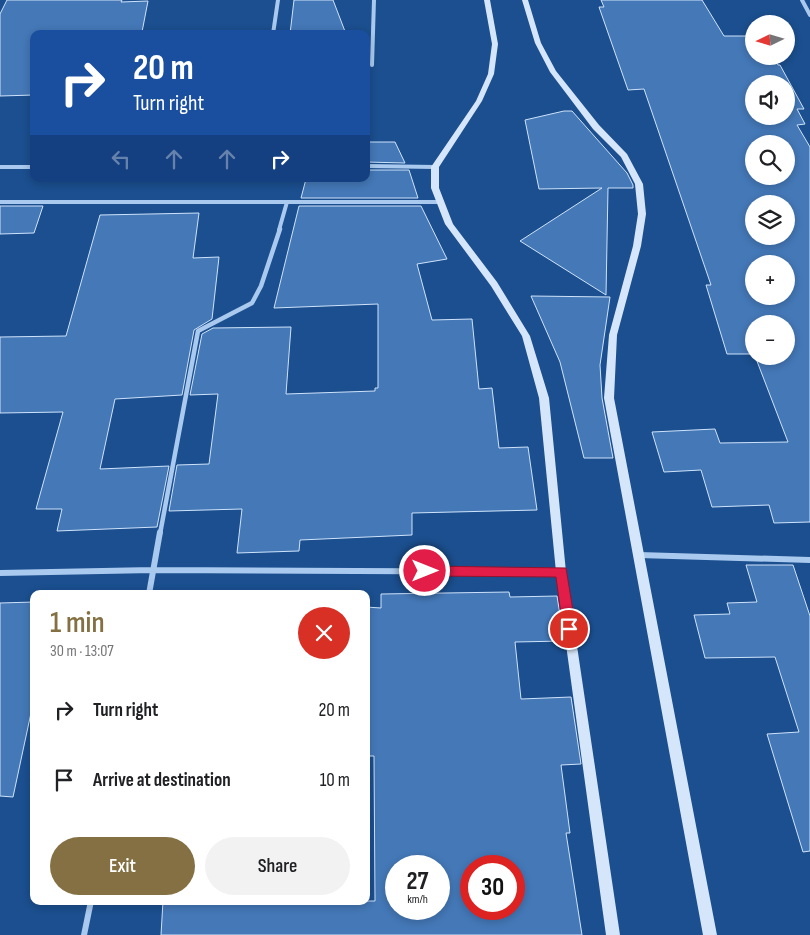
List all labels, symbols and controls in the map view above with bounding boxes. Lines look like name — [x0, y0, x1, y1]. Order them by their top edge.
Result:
north arrow — [745, 15, 795, 65]
map controls — [745, 15, 795, 365]
text: 20 m — [133, 47, 194, 90]
icon: right — [50, 50, 115, 115]
button: sound — [745, 75, 795, 125]
text: Turn right — [133, 90, 204, 117]
button: search — [745, 135, 795, 185]
icon: left — [107, 145, 135, 173]
icon: ahead — [160, 145, 188, 173]
icon: ahead — [213, 145, 241, 173]
icon: right — [266, 145, 294, 173]
button: layers — [745, 195, 795, 245]
button: + — [745, 255, 795, 305]
button: − — [745, 315, 795, 365]
position arrow — [398, 544, 450, 596]
text: 1 min — [50, 605, 105, 641]
button: close — [298, 607, 350, 659]
pin — [548, 608, 590, 650]
icon: arrive — [555, 615, 583, 643]
text: 30 m · 13:07 — [50, 642, 114, 661]
icon: right — [50, 696, 78, 724]
text: Turn right — [93, 699, 158, 722]
text: 20 m — [318, 699, 350, 722]
icon: arrive — [50, 766, 78, 794]
text: Arrive at destination — [93, 769, 231, 792]
text: 10 m — [320, 769, 350, 792]
button: Exit — [50, 837, 195, 895]
button: Share — [205, 837, 350, 895]
speed limit sign: 30 — [460, 855, 525, 920]
text: 27 — [407, 866, 428, 897]
text: km/h — [407, 892, 428, 907]

